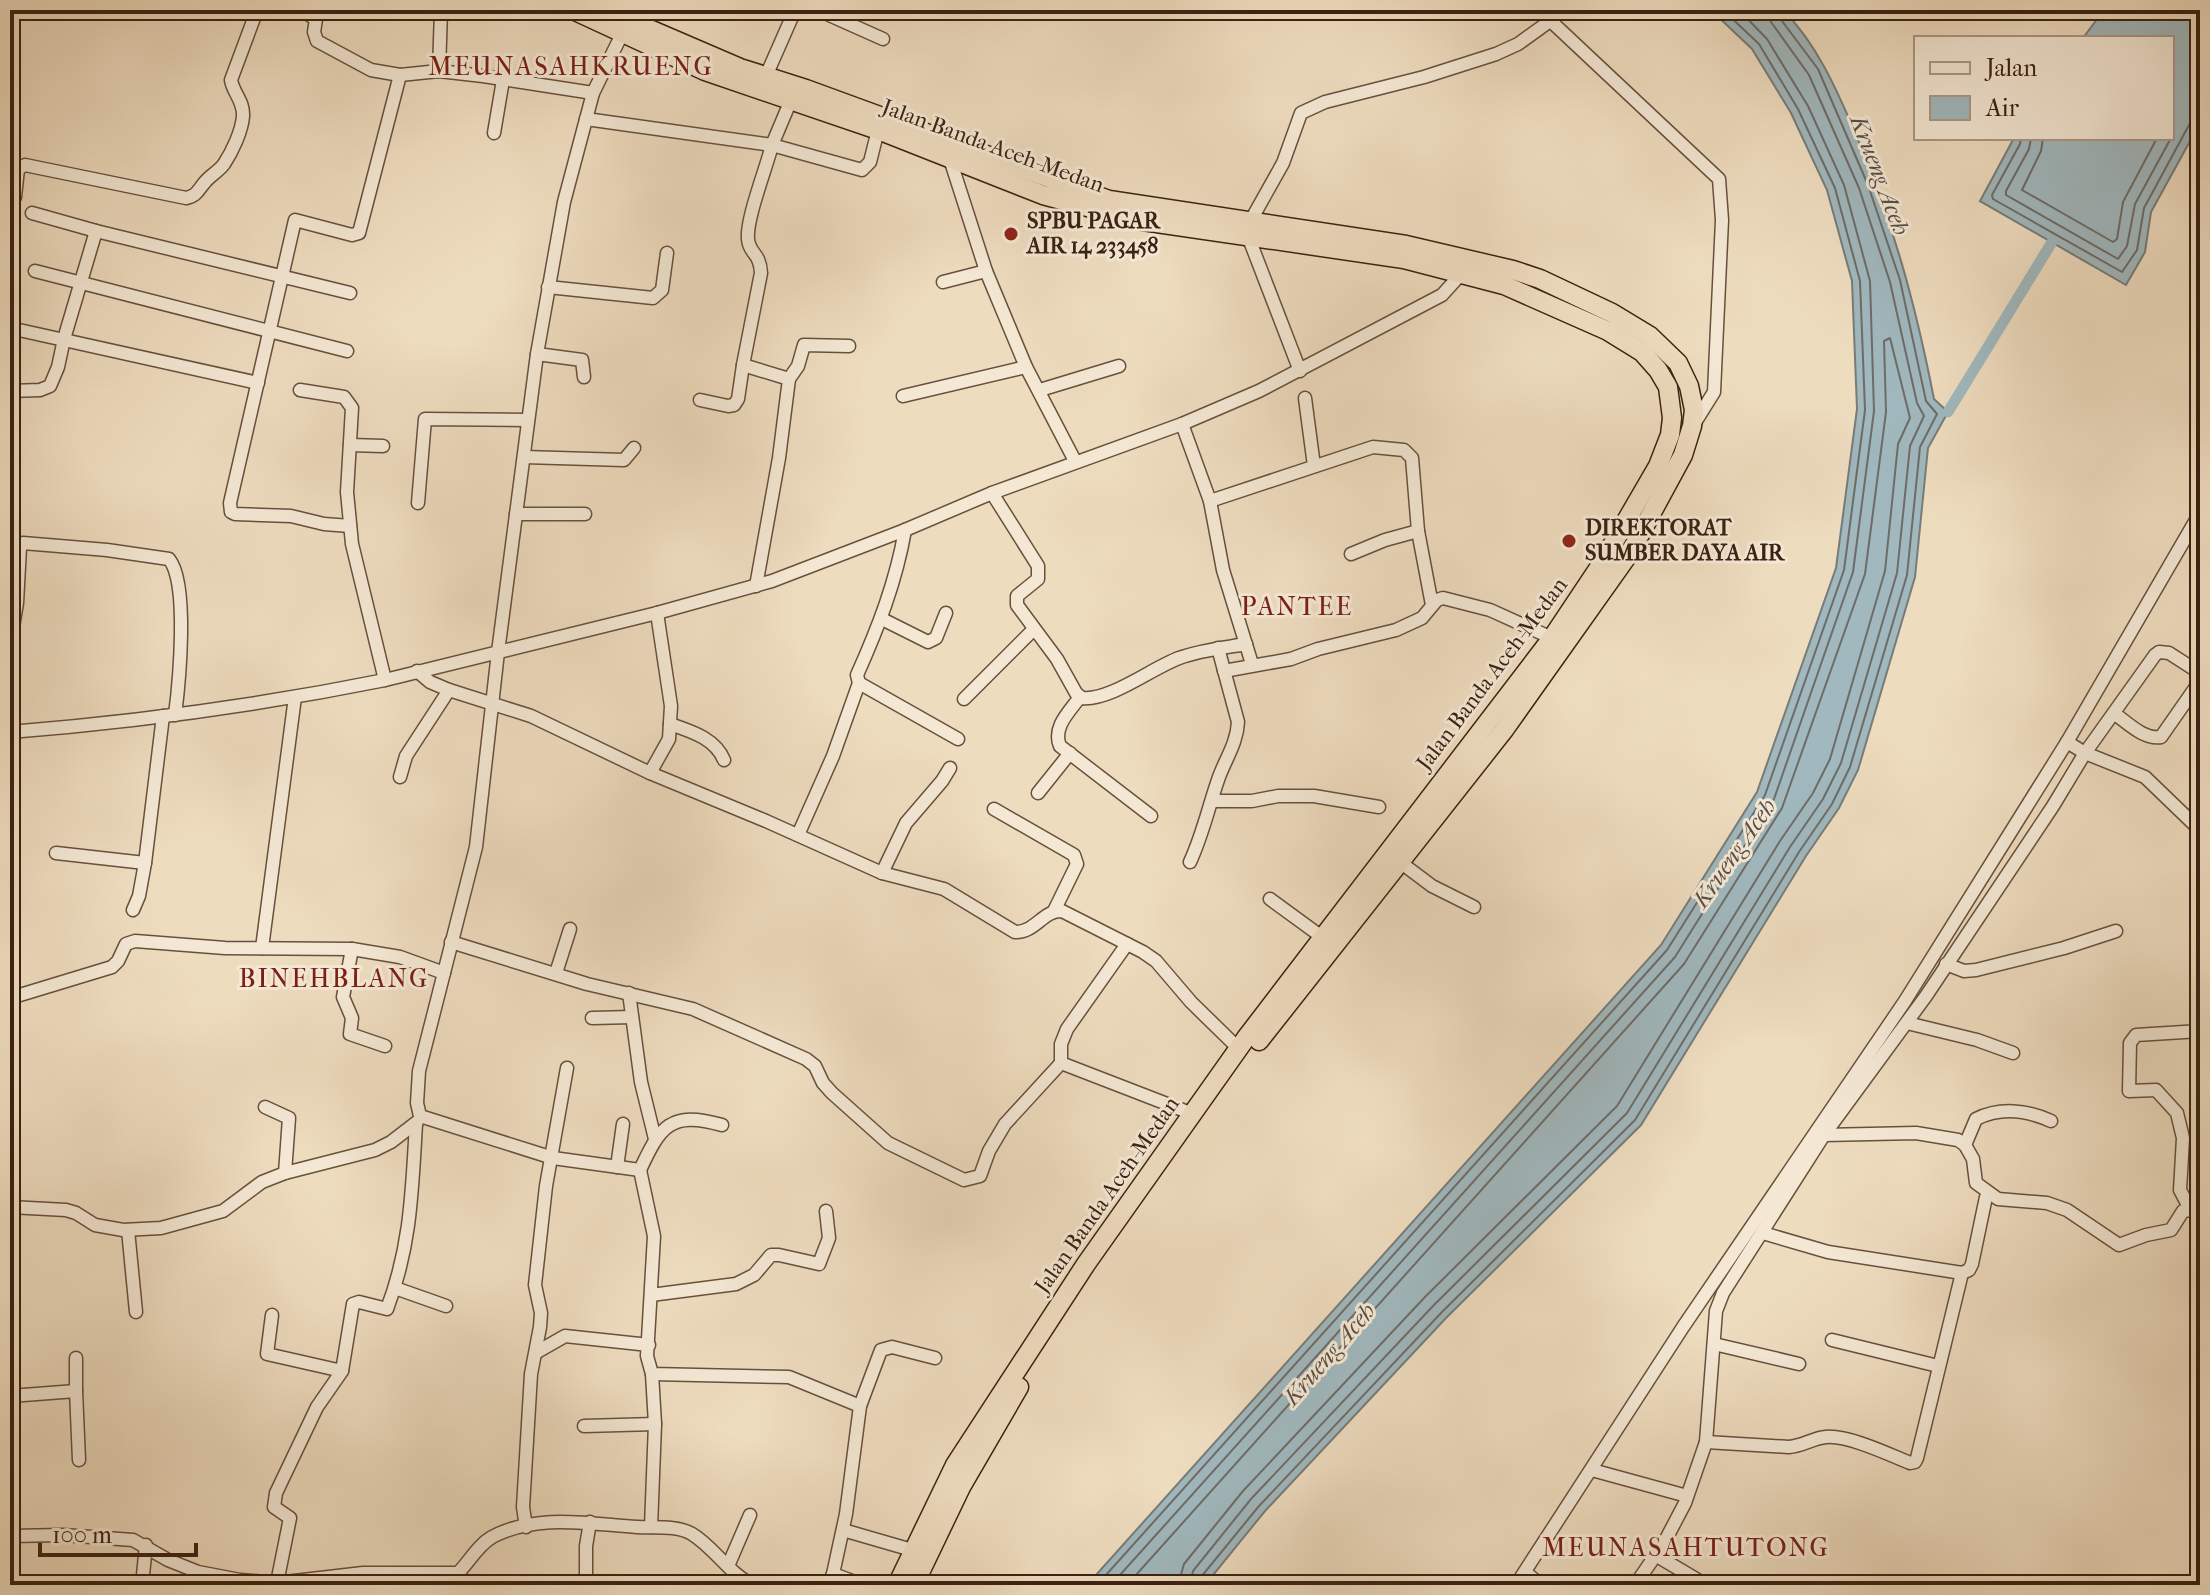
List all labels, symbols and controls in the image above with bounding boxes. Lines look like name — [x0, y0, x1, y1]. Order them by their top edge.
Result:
legend — [1914, 36, 2174, 140]
district label: MEUNASAHKRUENG — [428, 51, 714, 82]
text: Jalan — [1984, 54, 2037, 82]
street label: Jalan Banda Aceh-Medan — [877, 93, 1108, 198]
text: Air — [1985, 94, 2020, 122]
water label: Krueng Aceh — [1844, 109, 1916, 239]
place label: SPBU PAGAR AIR 14 233458 — [1025, 208, 1162, 259]
marker: SPBU PAGAR AIR 14 233458 — [1002, 225, 1020, 243]
place label: DIREKTORAT SUMBER DAYA AIR — [1585, 515, 1786, 566]
marker: DIREKTORAT SUMBER DAYA AIR — [1560, 532, 1578, 550]
street label: Jalan Banda Aceh-Medan — [1410, 572, 1573, 777]
district label: PANTEE — [1241, 591, 1353, 622]
water label: Krueng Aceh — [1685, 793, 1782, 914]
district label: BINEHBLANG — [239, 963, 429, 994]
street label: Jalan Banda Aceh-Medan — [1028, 1091, 1185, 1300]
water label: Krueng Aceh — [1276, 1297, 1381, 1412]
scale bar — [40, 1507, 196, 1557]
text: 100 m — [52, 1521, 112, 1549]
district label: MEUNASAHTUTONG — [1542, 1532, 1830, 1563]

